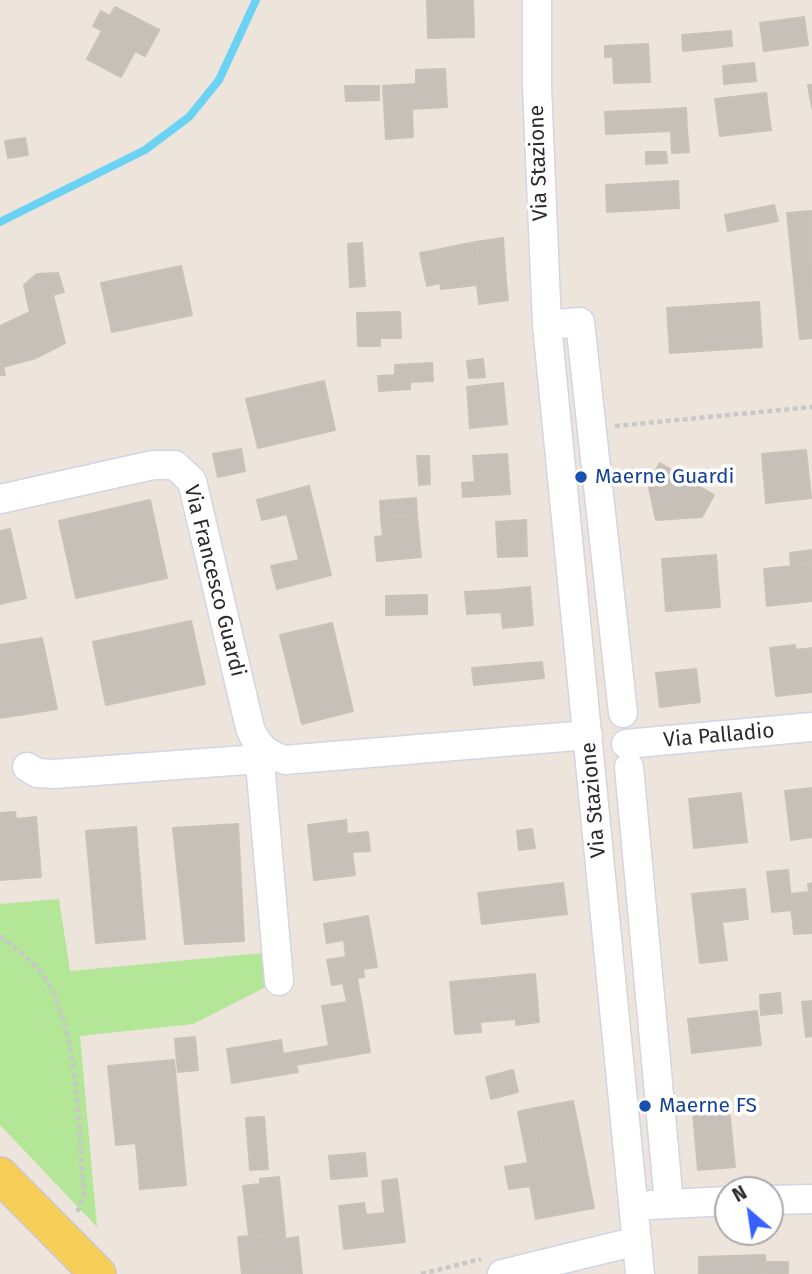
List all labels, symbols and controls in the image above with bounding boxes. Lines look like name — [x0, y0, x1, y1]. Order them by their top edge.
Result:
street label: Via Stazione — [524, 105, 554, 221]
place label: Maerne Guardi — [595, 464, 734, 490]
marker: Maerne Guardi — [573, 469, 589, 485]
street label: Via Francesco Guardi — [178, 483, 250, 679]
street label: Via Palladio — [663, 719, 775, 753]
street label: Via Stazione — [576, 741, 612, 859]
place label: Maerne FS — [659, 1093, 757, 1119]
marker: Maerne FS — [637, 1098, 653, 1114]
north arrow — [714, 1176, 784, 1246]
text: N — [728, 1181, 751, 1207]

